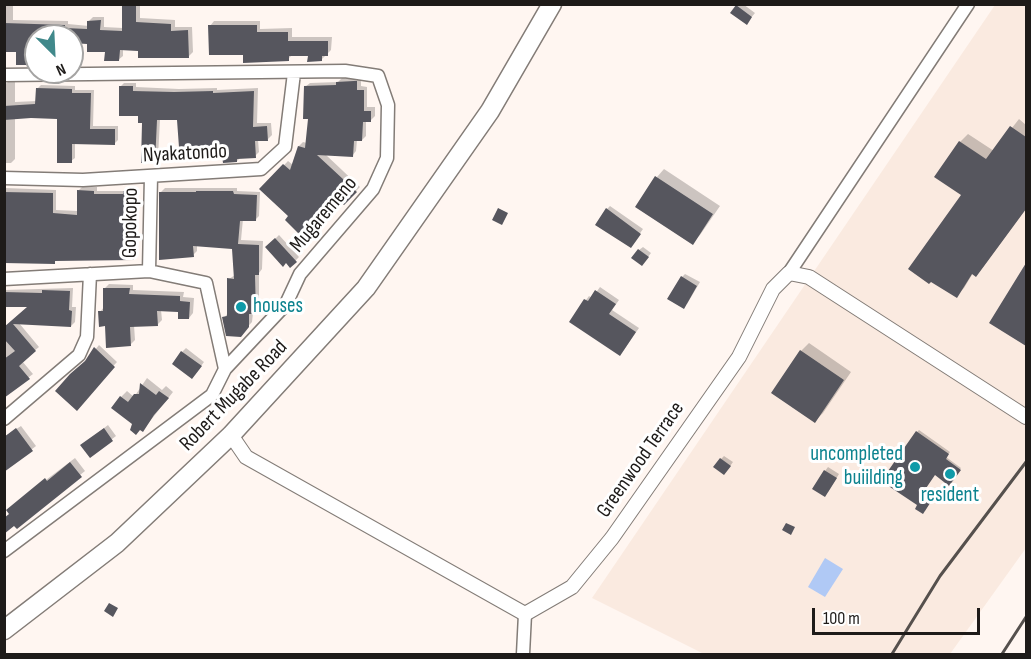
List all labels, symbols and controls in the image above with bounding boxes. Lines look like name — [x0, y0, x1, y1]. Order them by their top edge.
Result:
north arrow — [24, 24, 84, 84]
text: N — [53, 59, 68, 79]
street label: Nyakatondo — [142, 139, 228, 169]
street label: Mugaremeno — [285, 172, 363, 258]
street label: Gopokopo — [118, 188, 144, 258]
place label: houses — [253, 294, 303, 320]
marker: houses — [234, 300, 248, 314]
street label: Robert Mugabe Road — [175, 335, 293, 457]
street label: Greenwood Terrace — [592, 397, 690, 523]
place label: uncompleted buiilding — [810, 442, 903, 492]
marker: uncompleted buiilding — [908, 460, 922, 474]
marker: resident — [943, 467, 957, 481]
place label: resident — [921, 483, 979, 509]
scale bar — [815, 596, 983, 634]
text: 100 m — [823, 608, 860, 629]

